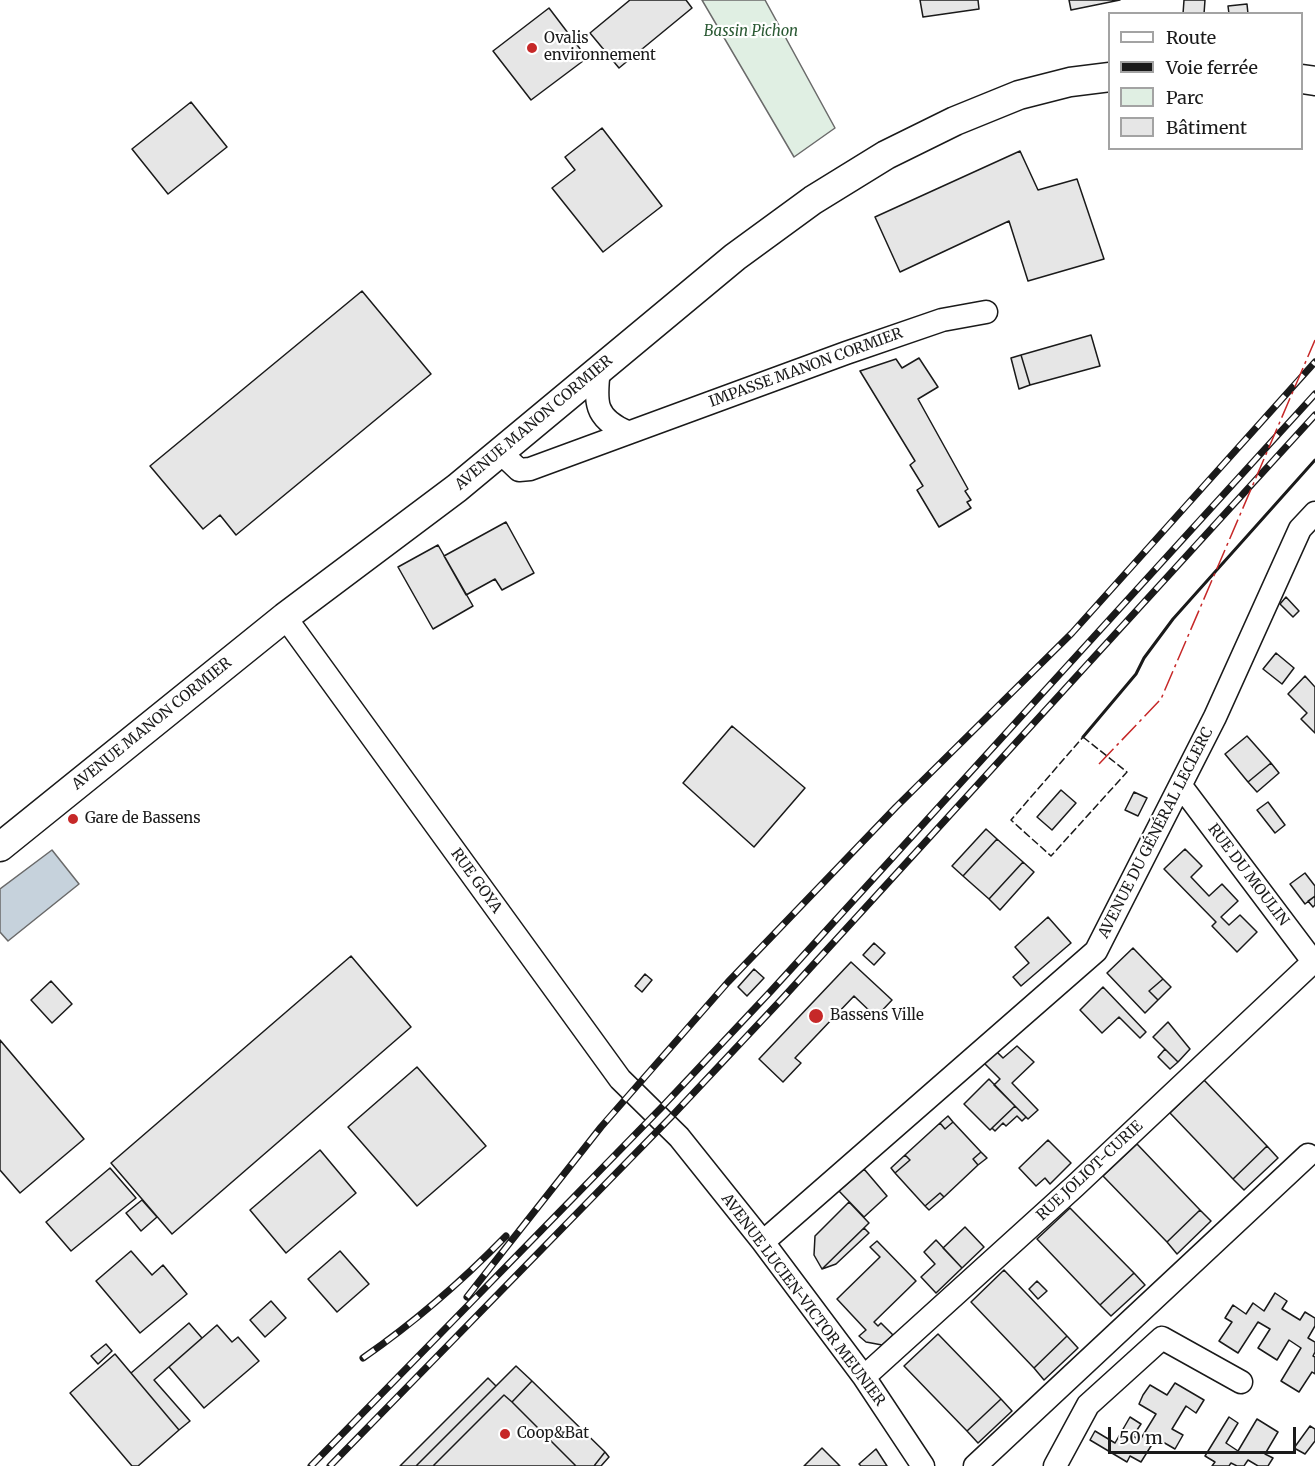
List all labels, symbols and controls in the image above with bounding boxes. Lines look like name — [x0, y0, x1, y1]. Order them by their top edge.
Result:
legend — [1108, 12, 1303, 150]
park label: Bassin Pichon — [704, 23, 798, 41]
text: Route — [1166, 26, 1216, 49]
place label: Ovalis environnement — [544, 30, 656, 65]
marker: Ovalis environnement — [525, 41, 539, 55]
text: Voie ferrée — [1166, 56, 1258, 79]
text: Parc — [1166, 86, 1204, 109]
text: Bâtiment — [1166, 116, 1247, 139]
street label: IMPASSE MANON CORMIER — [707, 325, 905, 411]
street label: AVENUE MANON CORMIER — [452, 352, 616, 494]
street label: AVENUE MANON CORMIER — [69, 654, 235, 794]
street label: AVENUE DU GÉNÉRAL LECLERC — [1095, 725, 1217, 941]
place label: Gare de Bassens — [85, 810, 201, 828]
marker: Gare de Bassens — [66, 812, 80, 826]
street label: RUE DU MOULIN — [1204, 820, 1292, 930]
street label: RUE GOYA — [447, 845, 505, 917]
marker: Bassens Ville — [807, 1007, 825, 1025]
place label: Bassens Ville — [830, 1007, 924, 1025]
street label: RUE JOLIOT-CURIE — [1033, 1117, 1147, 1225]
street label: AVENUE LUCIEN-VICTOR MEUNIER — [717, 1190, 889, 1410]
scale bar — [1111, 1415, 1298, 1453]
place label: Coop&Bat — [517, 1425, 589, 1443]
text: 50 m — [1119, 1426, 1163, 1449]
marker: Coop&Bat — [498, 1427, 512, 1441]

